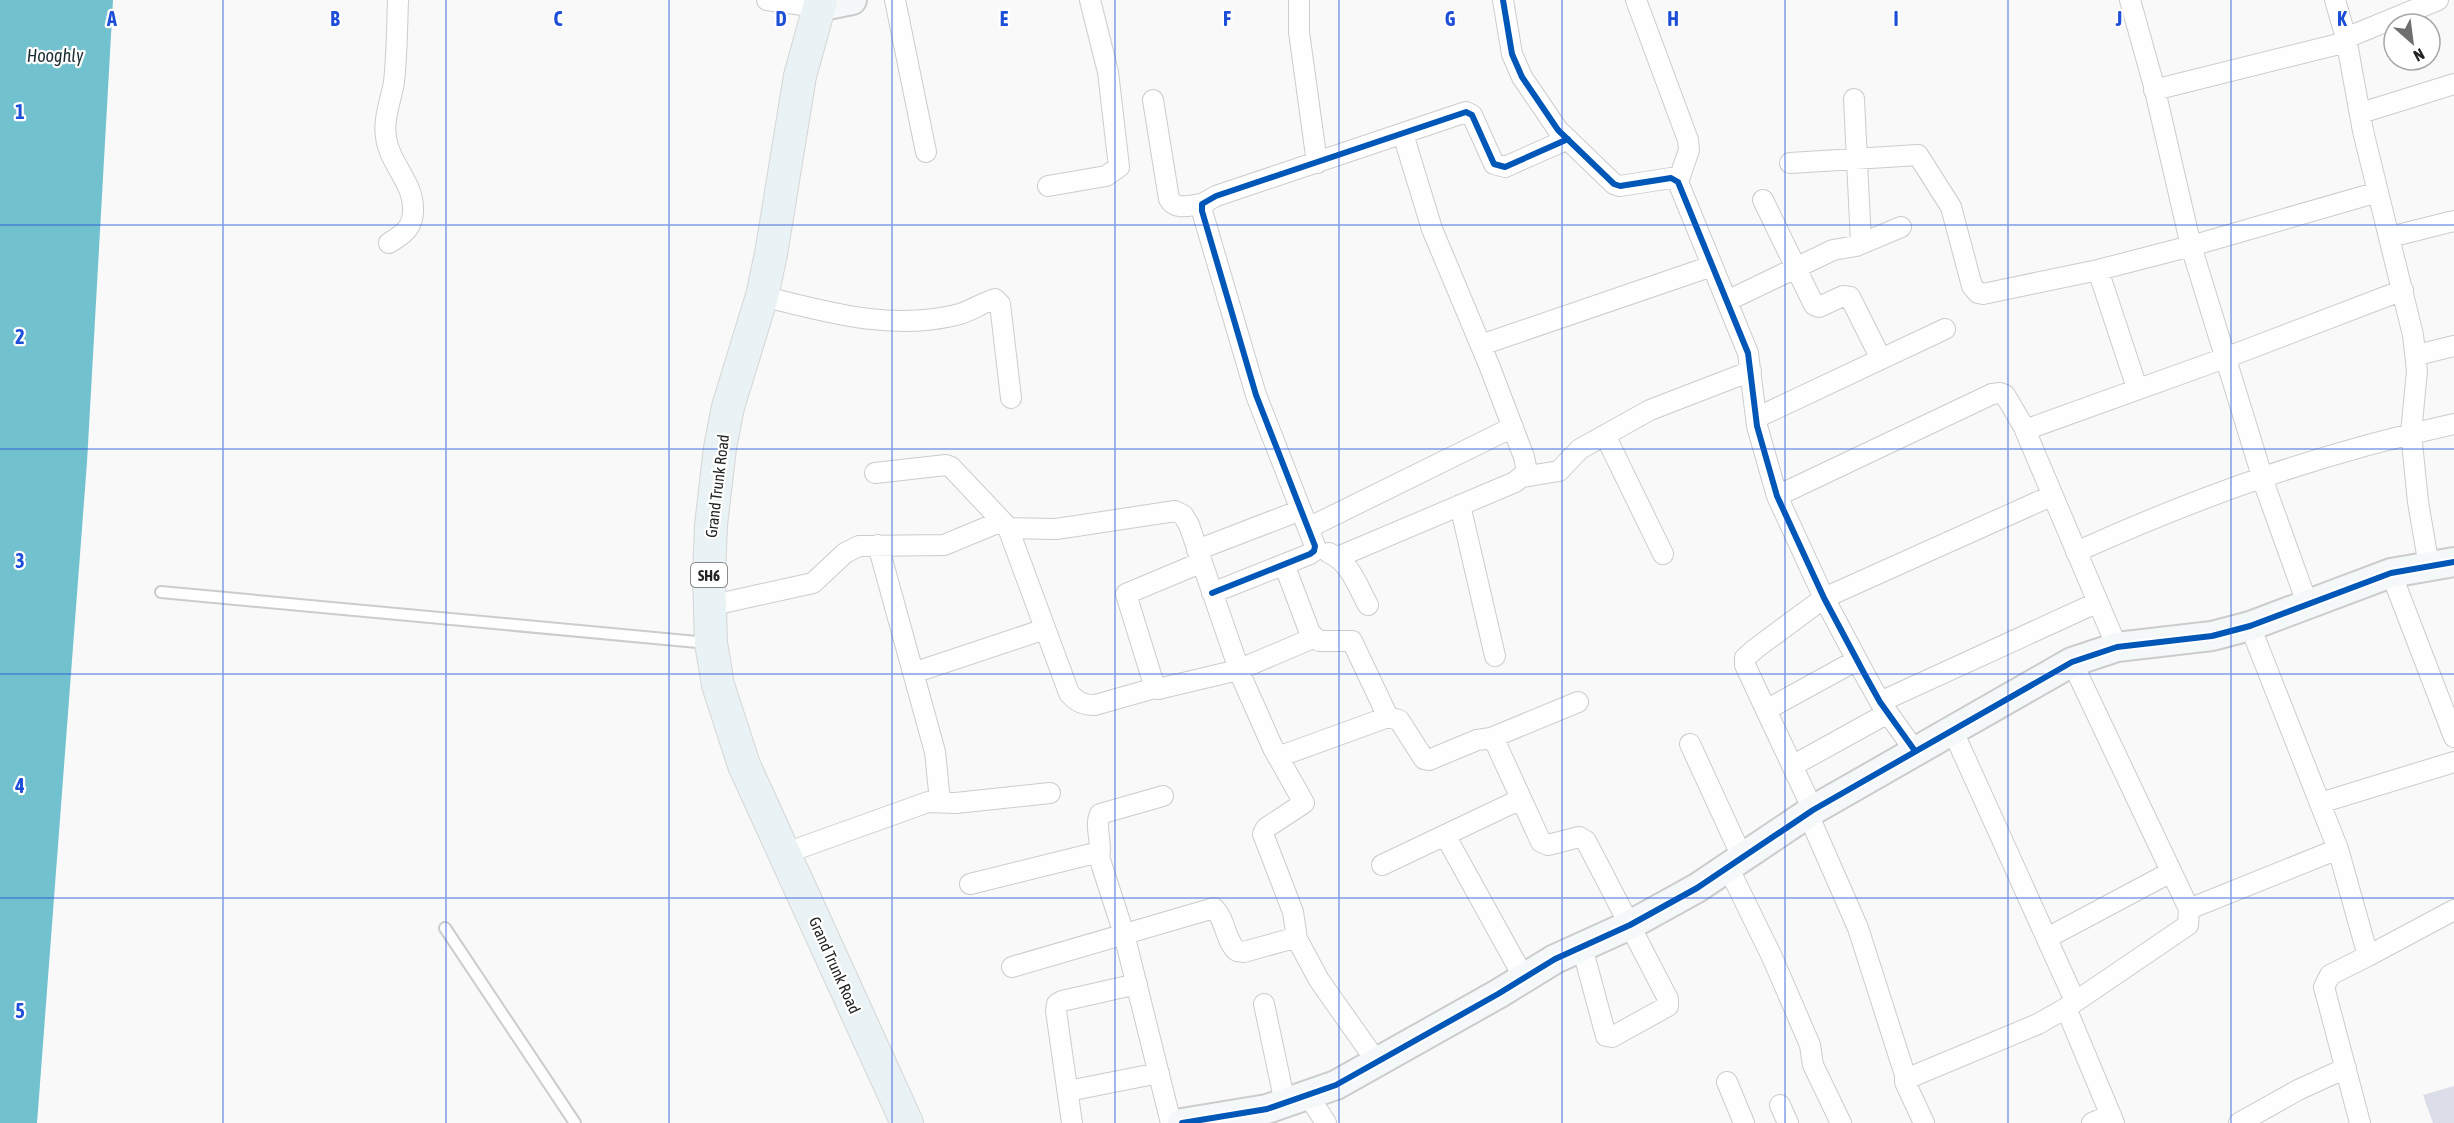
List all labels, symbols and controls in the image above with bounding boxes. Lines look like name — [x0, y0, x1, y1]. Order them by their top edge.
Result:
text: A — [106, 7, 117, 30]
text: B — [330, 7, 340, 30]
text: C — [554, 7, 563, 30]
text: D — [775, 7, 787, 30]
text: E — [1000, 7, 1009, 30]
text: F — [1223, 7, 1231, 30]
text: G — [1445, 7, 1456, 30]
text: H — [1667, 7, 1679, 30]
text: I — [1893, 7, 1899, 30]
text: J — [2115, 7, 2122, 30]
text: K — [2337, 7, 2347, 30]
north arrow — [2382, 12, 2442, 72]
water label: Hooghly — [27, 45, 84, 66]
text: N — [2411, 45, 2427, 65]
text: 1 — [15, 100, 25, 123]
text: 2 — [15, 325, 25, 348]
street label: Grand Trunk Road — [702, 433, 732, 539]
text: 3 — [15, 549, 25, 572]
road number: SH6 — [691, 563, 727, 587]
text: 4 — [14, 774, 25, 797]
street label: Grand Trunk Road — [806, 914, 864, 1016]
text: 5 — [15, 999, 25, 1022]

